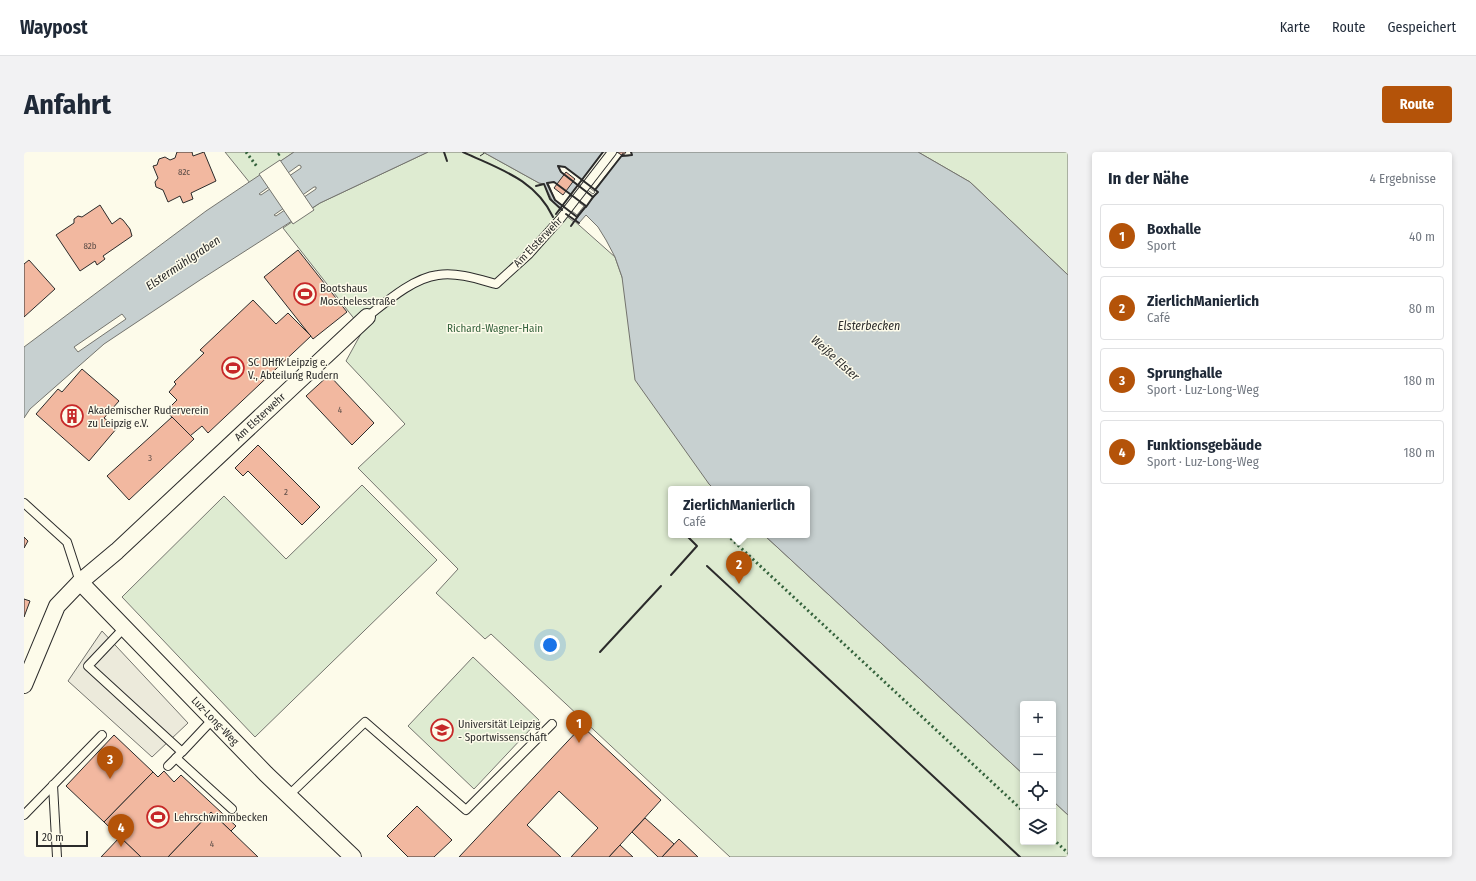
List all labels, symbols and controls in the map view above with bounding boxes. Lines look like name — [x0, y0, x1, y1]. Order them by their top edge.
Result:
text: Waypost — [20, 16, 88, 39]
text: Karte — [1280, 19, 1310, 36]
text: Route — [1332, 19, 1365, 36]
text: Gespeichert — [1387, 19, 1456, 36]
button: Route — [1382, 86, 1452, 123]
text: Anfahrt — [24, 88, 111, 121]
house number: 82c — [178, 167, 190, 177]
text: In der Nähe — [1108, 168, 1189, 189]
text: 4 Ergebnisse — [1370, 171, 1436, 186]
street label: Am Elsterwehr — [511, 214, 565, 270]
text: Boxhalle — [1147, 220, 1201, 238]
text: 1 — [1119, 229, 1125, 244]
text: 40 m — [1409, 229, 1435, 244]
water label: Elstermühlgraben — [143, 233, 223, 293]
text: Sport — [1147, 238, 1176, 253]
house number: 82b — [83, 241, 97, 251]
sports icon: Bootshaus Moschelesstraße — [292, 281, 318, 307]
place label: Bootshaus Moschelesstraße — [320, 282, 396, 308]
text: ZierlichManierlich — [1147, 292, 1259, 310]
text: 2 — [1119, 301, 1125, 316]
text: 80 m — [1409, 301, 1435, 316]
text: Café — [1147, 310, 1170, 325]
water label: Elsterbecken — [838, 319, 900, 333]
park label: Richard-Wagner-Hain — [447, 322, 543, 335]
water label: Weiße Elster — [808, 333, 862, 384]
sports icon: SC DHfK Leipzig e. V., Abteilung Rudern — [220, 355, 246, 381]
place label: SC DHfK Leipzig e. V., Abteilung Rudern — [248, 356, 338, 382]
text: Sprunghalle — [1147, 364, 1222, 382]
text: 3 — [1119, 373, 1125, 388]
text: 180 m — [1404, 373, 1435, 388]
text: Sport · Luz-Long-Weg — [1147, 382, 1259, 397]
street label: Am Elsterwehr — [232, 390, 288, 444]
building icon: Akademischer Ruderverein zu Leipzig e.V. — [59, 403, 85, 429]
place label: Akademischer Ruderverein zu Leipzig e.V. — [88, 404, 209, 430]
house number: 4 — [338, 405, 343, 415]
text: Funktionsgebäude — [1147, 436, 1262, 454]
text: 4 — [1119, 445, 1125, 460]
text: 180 m — [1404, 445, 1435, 460]
house number: 3 — [148, 453, 152, 463]
text: Sport · Luz-Long-Weg — [1147, 454, 1259, 469]
popup — [668, 486, 810, 538]
house number: 2 — [284, 487, 288, 497]
text: ZierlichManierlich — [683, 496, 795, 514]
text: Café — [683, 514, 706, 529]
pin: 2 — [726, 551, 752, 584]
your location — [540, 635, 560, 655]
street label: Luz-Long-Weg — [189, 694, 242, 749]
map controls — [1020, 701, 1056, 845]
button: + — [1020, 701, 1056, 737]
pin: 1 — [566, 710, 592, 743]
school or university icon: Universität Leipzig - Sportwissenschaft — [429, 717, 455, 743]
place label: Universität Leipzig - Sportwissenschaft — [458, 718, 548, 744]
button: − — [1020, 737, 1056, 773]
pin: 3 — [97, 746, 123, 779]
button: locate — [1020, 773, 1056, 809]
sports icon: Lehrschwimmbecken — [145, 804, 171, 830]
button: layers — [1020, 809, 1056, 845]
place label: Lehrschwimmbecken — [174, 811, 268, 824]
pin: 4 — [108, 814, 134, 847]
scale bar — [36, 829, 88, 848]
text: 20 m — [42, 831, 64, 844]
house number: 4 — [210, 839, 215, 849]

